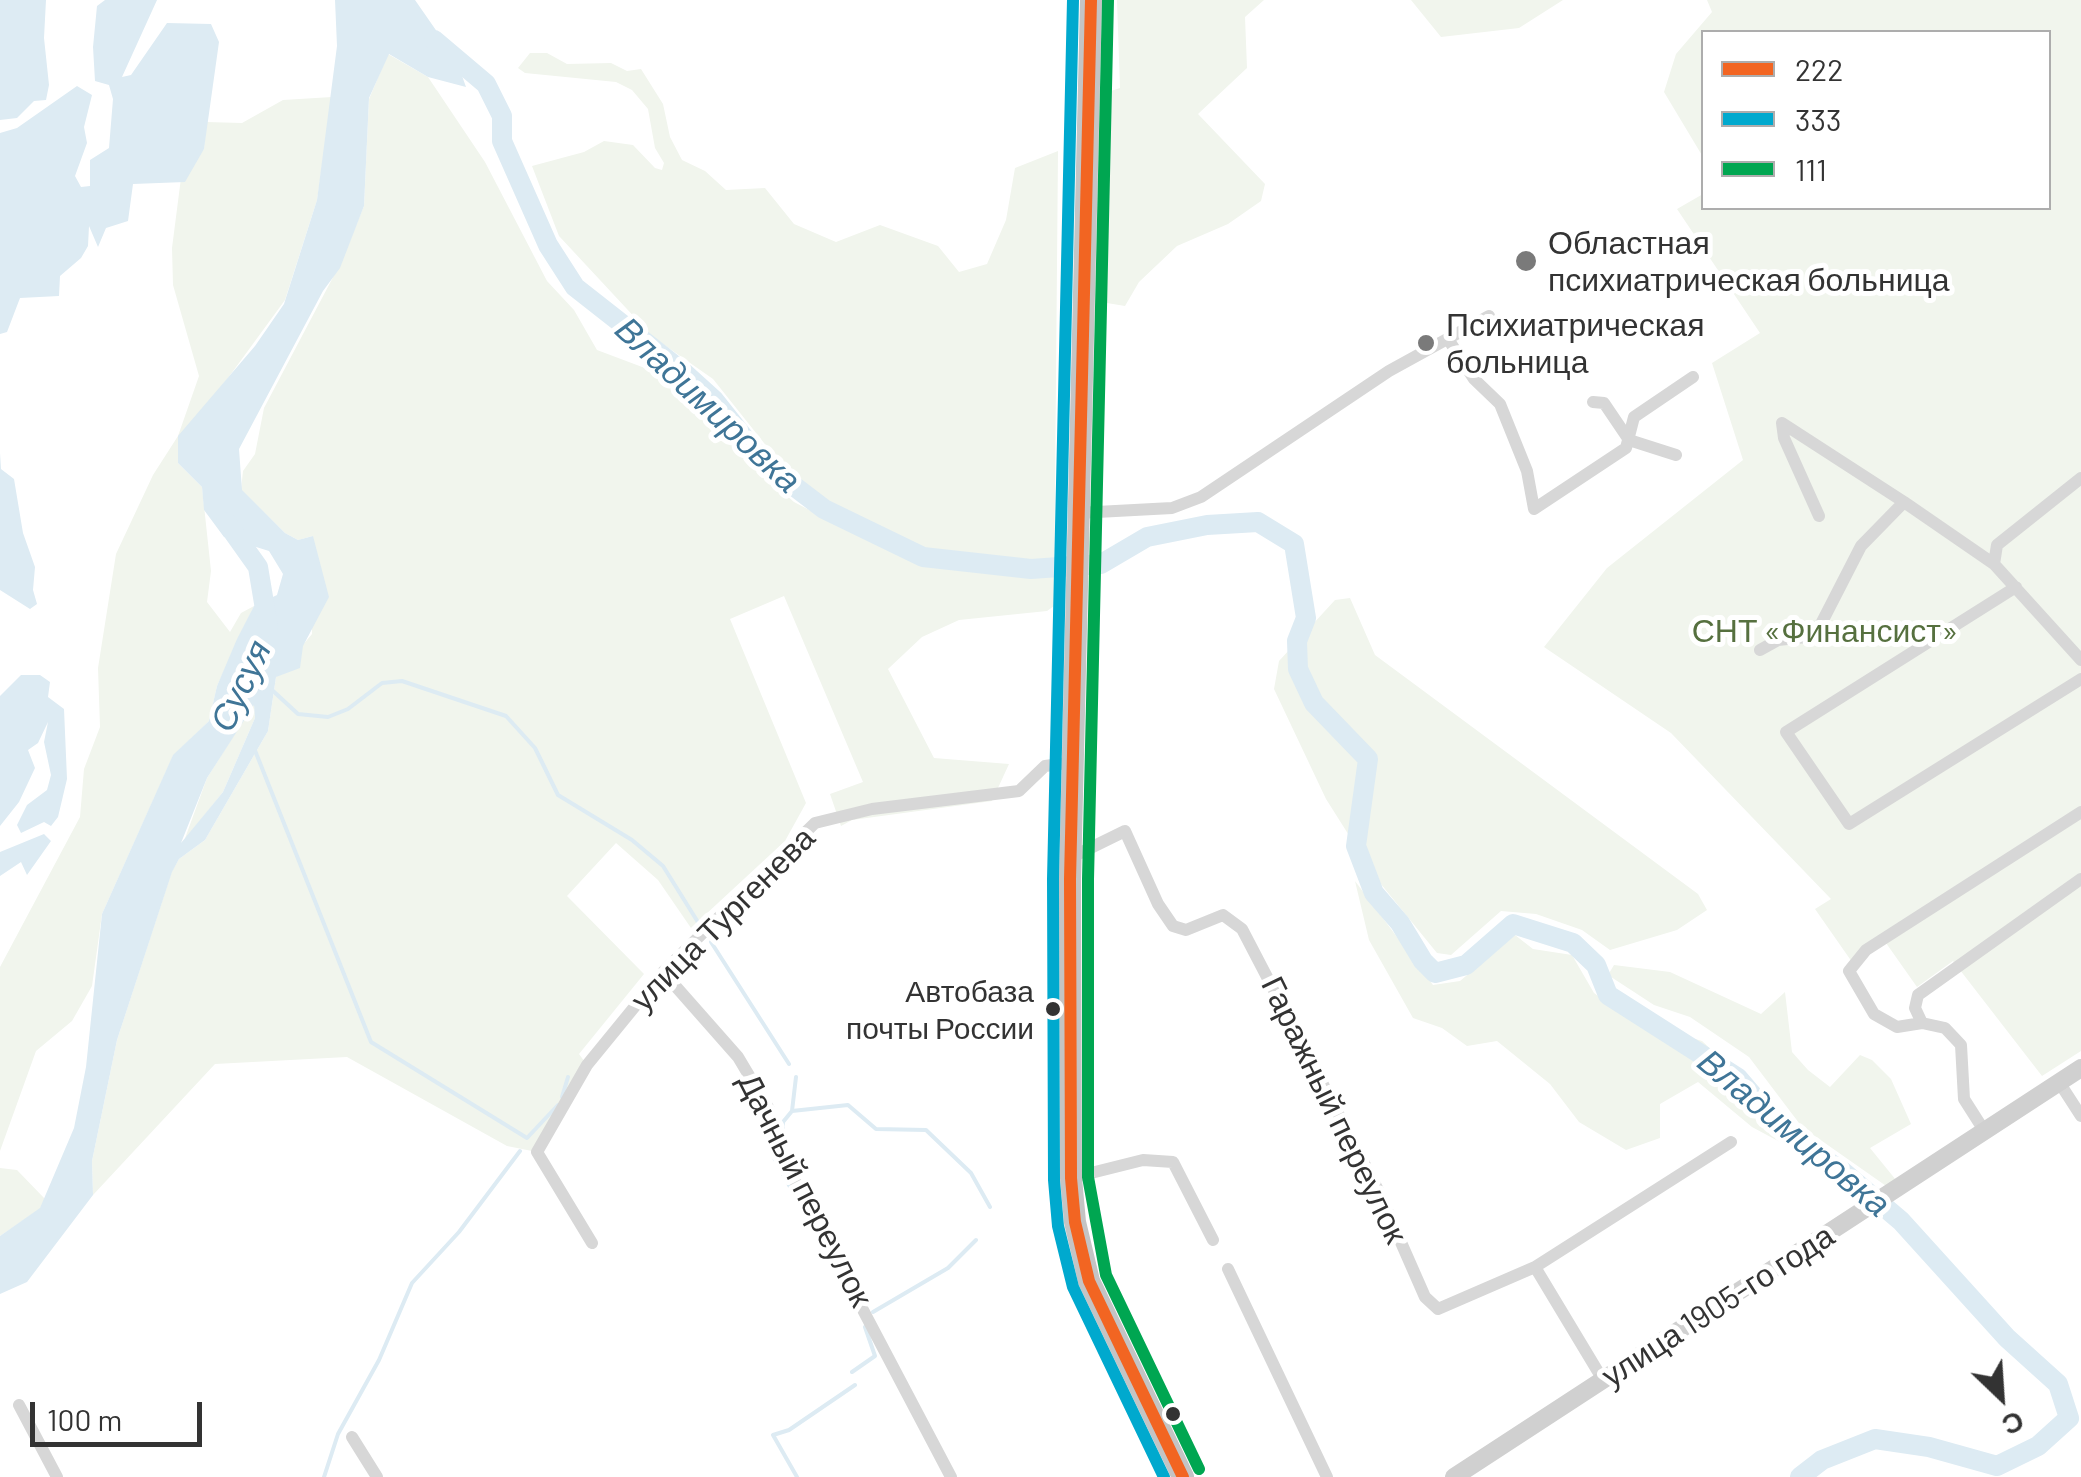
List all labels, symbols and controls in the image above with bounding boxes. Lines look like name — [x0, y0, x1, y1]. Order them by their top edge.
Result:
legend — [1701, 30, 2051, 210]
text: 222 — [1795, 51, 1843, 87]
text: 333 — [1795, 101, 1841, 137]
text: 111 — [1795, 151, 1827, 187]
place label: Областная психиатрическая больница — [1548, 224, 1950, 299]
marker: Областная психиатрическая больница — [1513, 248, 1539, 274]
place label: Психиатрическая больница — [1446, 306, 1704, 381]
water label: Владимировка — [607, 308, 809, 502]
marker: Психиатрическая больница — [1415, 332, 1437, 354]
park label: СНТ «Финансист» — [1692, 612, 1958, 650]
water label: Сусуя — [202, 634, 280, 738]
street label: улица Тургенева — [623, 819, 823, 1019]
street label: Гаражный переулок — [1253, 970, 1415, 1250]
place label: Автобаза почты России — [846, 974, 1034, 1044]
marker: Автобаза почты России — [1043, 999, 1063, 1019]
water label: Владимировка — [1689, 1040, 1899, 1226]
street label: Дачный переулок — [730, 1067, 880, 1313]
street label: улица 1905-го года — [1595, 1217, 1841, 1395]
north arrow — [1951, 1347, 2051, 1447]
scale bar — [35, 1382, 208, 1444]
text: 100 m — [47, 1401, 122, 1437]
unlabelled marker — [1163, 1404, 1183, 1424]
text: С — [1997, 1405, 2030, 1444]

